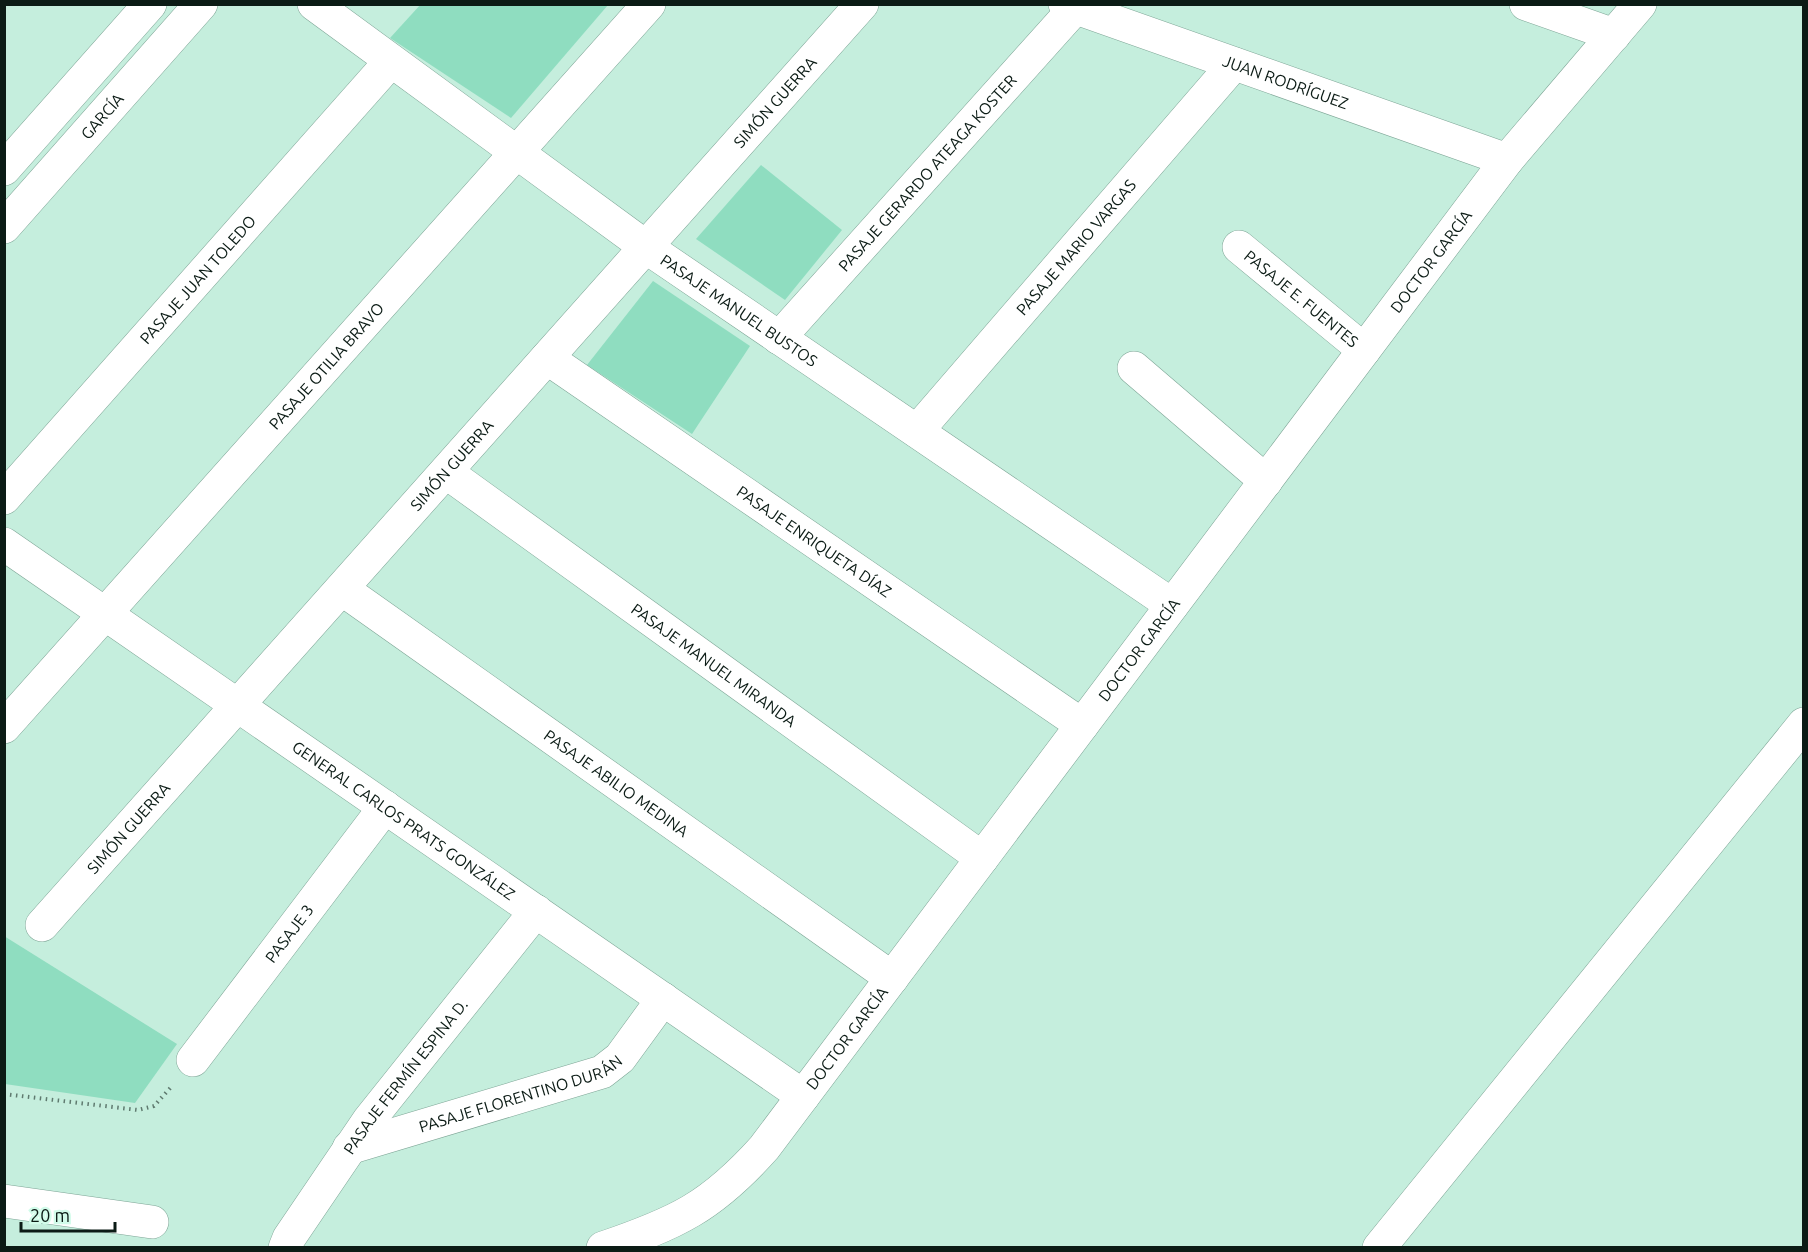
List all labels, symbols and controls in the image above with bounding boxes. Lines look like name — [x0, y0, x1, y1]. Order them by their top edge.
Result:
street label: JUAN RODRÍGUEZ — [1221, 51, 1351, 112]
street label: SIMÓN GUERRA — [730, 52, 820, 151]
street label: PASAJE GERARDO ATEAGA KOSTER — [834, 71, 1020, 275]
street label: GARCÍA — [77, 89, 127, 143]
street label: PASAJE MARIO VARGAS — [1012, 176, 1139, 318]
street label: DOCTOR GARCÍA — [1387, 206, 1476, 316]
street label: PASAJE JUAN TOLEDO — [136, 211, 259, 347]
street label: PASAJE E. FUENTES — [1241, 246, 1362, 351]
street label: PASAJE MANUEL BUSTOS — [657, 251, 821, 370]
street label: PASAJE OTILIA BRAVO — [265, 299, 387, 433]
street label: SIMÓN GUERRA — [407, 415, 497, 514]
street label: PASAJE ENRIQUETA DÍAZ — [733, 482, 895, 601]
street label: DOCTOR GARCÍA — [1094, 594, 1184, 704]
street label: PASAJE MANUEL MIRANDA — [628, 599, 800, 731]
street label: PASAJE ABILIO MEDINA — [541, 726, 692, 841]
street label: GENERAL CARLOS PRATS GONZÁLEZ — [289, 737, 519, 903]
street label: SIMÓN GUERRA — [83, 778, 174, 877]
street label: PASAJE 3 — [261, 901, 317, 966]
street label: DOCTOR GARCÍA — [802, 983, 891, 1093]
street label: PASAJE FERMÍN ESPINA D. — [340, 995, 471, 1157]
street label: PASAJE FLORENTINO DURÁN — [417, 1051, 625, 1136]
scale bar — [21, 1195, 116, 1233]
text: 20 m — [30, 1205, 70, 1225]

